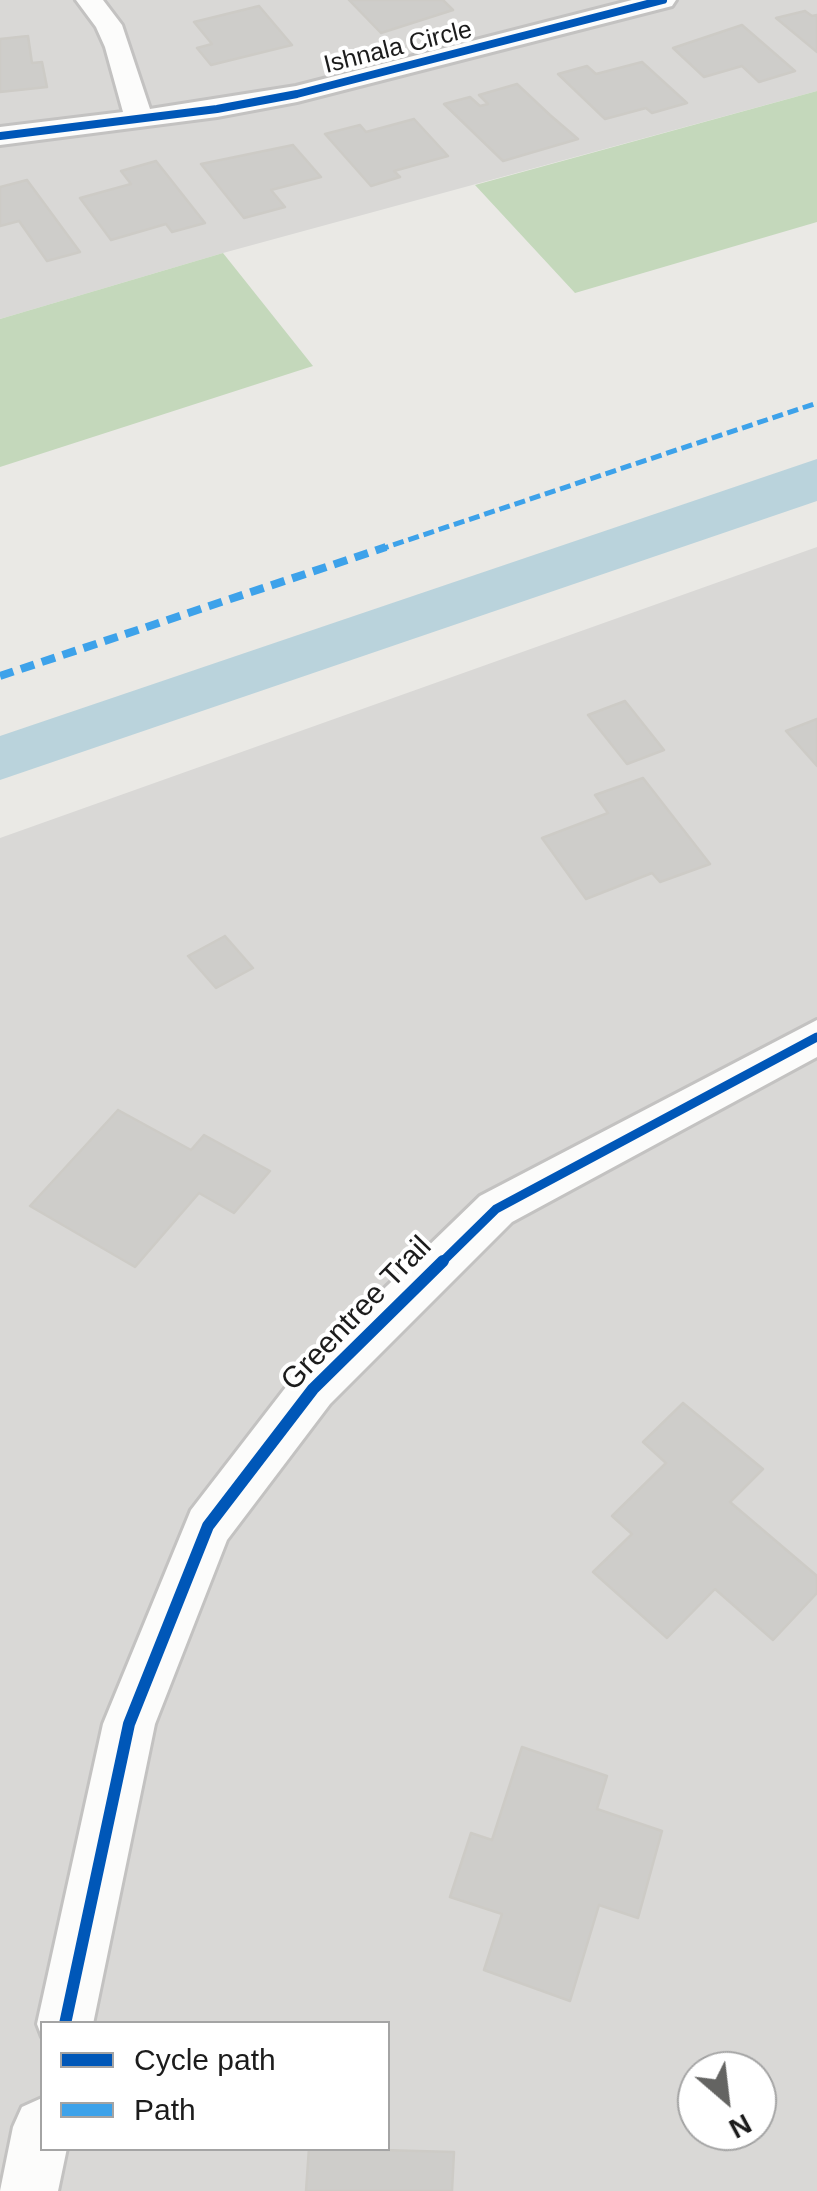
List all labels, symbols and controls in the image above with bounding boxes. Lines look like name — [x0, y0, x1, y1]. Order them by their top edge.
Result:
street label: Ishnala Circle — [321, 15, 475, 81]
street label: Greentree Trail — [274, 1229, 440, 1399]
legend — [40, 2021, 390, 2151]
text: Cycle path — [134, 2043, 276, 2076]
north arrow — [677, 2051, 777, 2151]
text: Path — [134, 2093, 196, 2126]
text: N — [724, 2108, 757, 2145]

